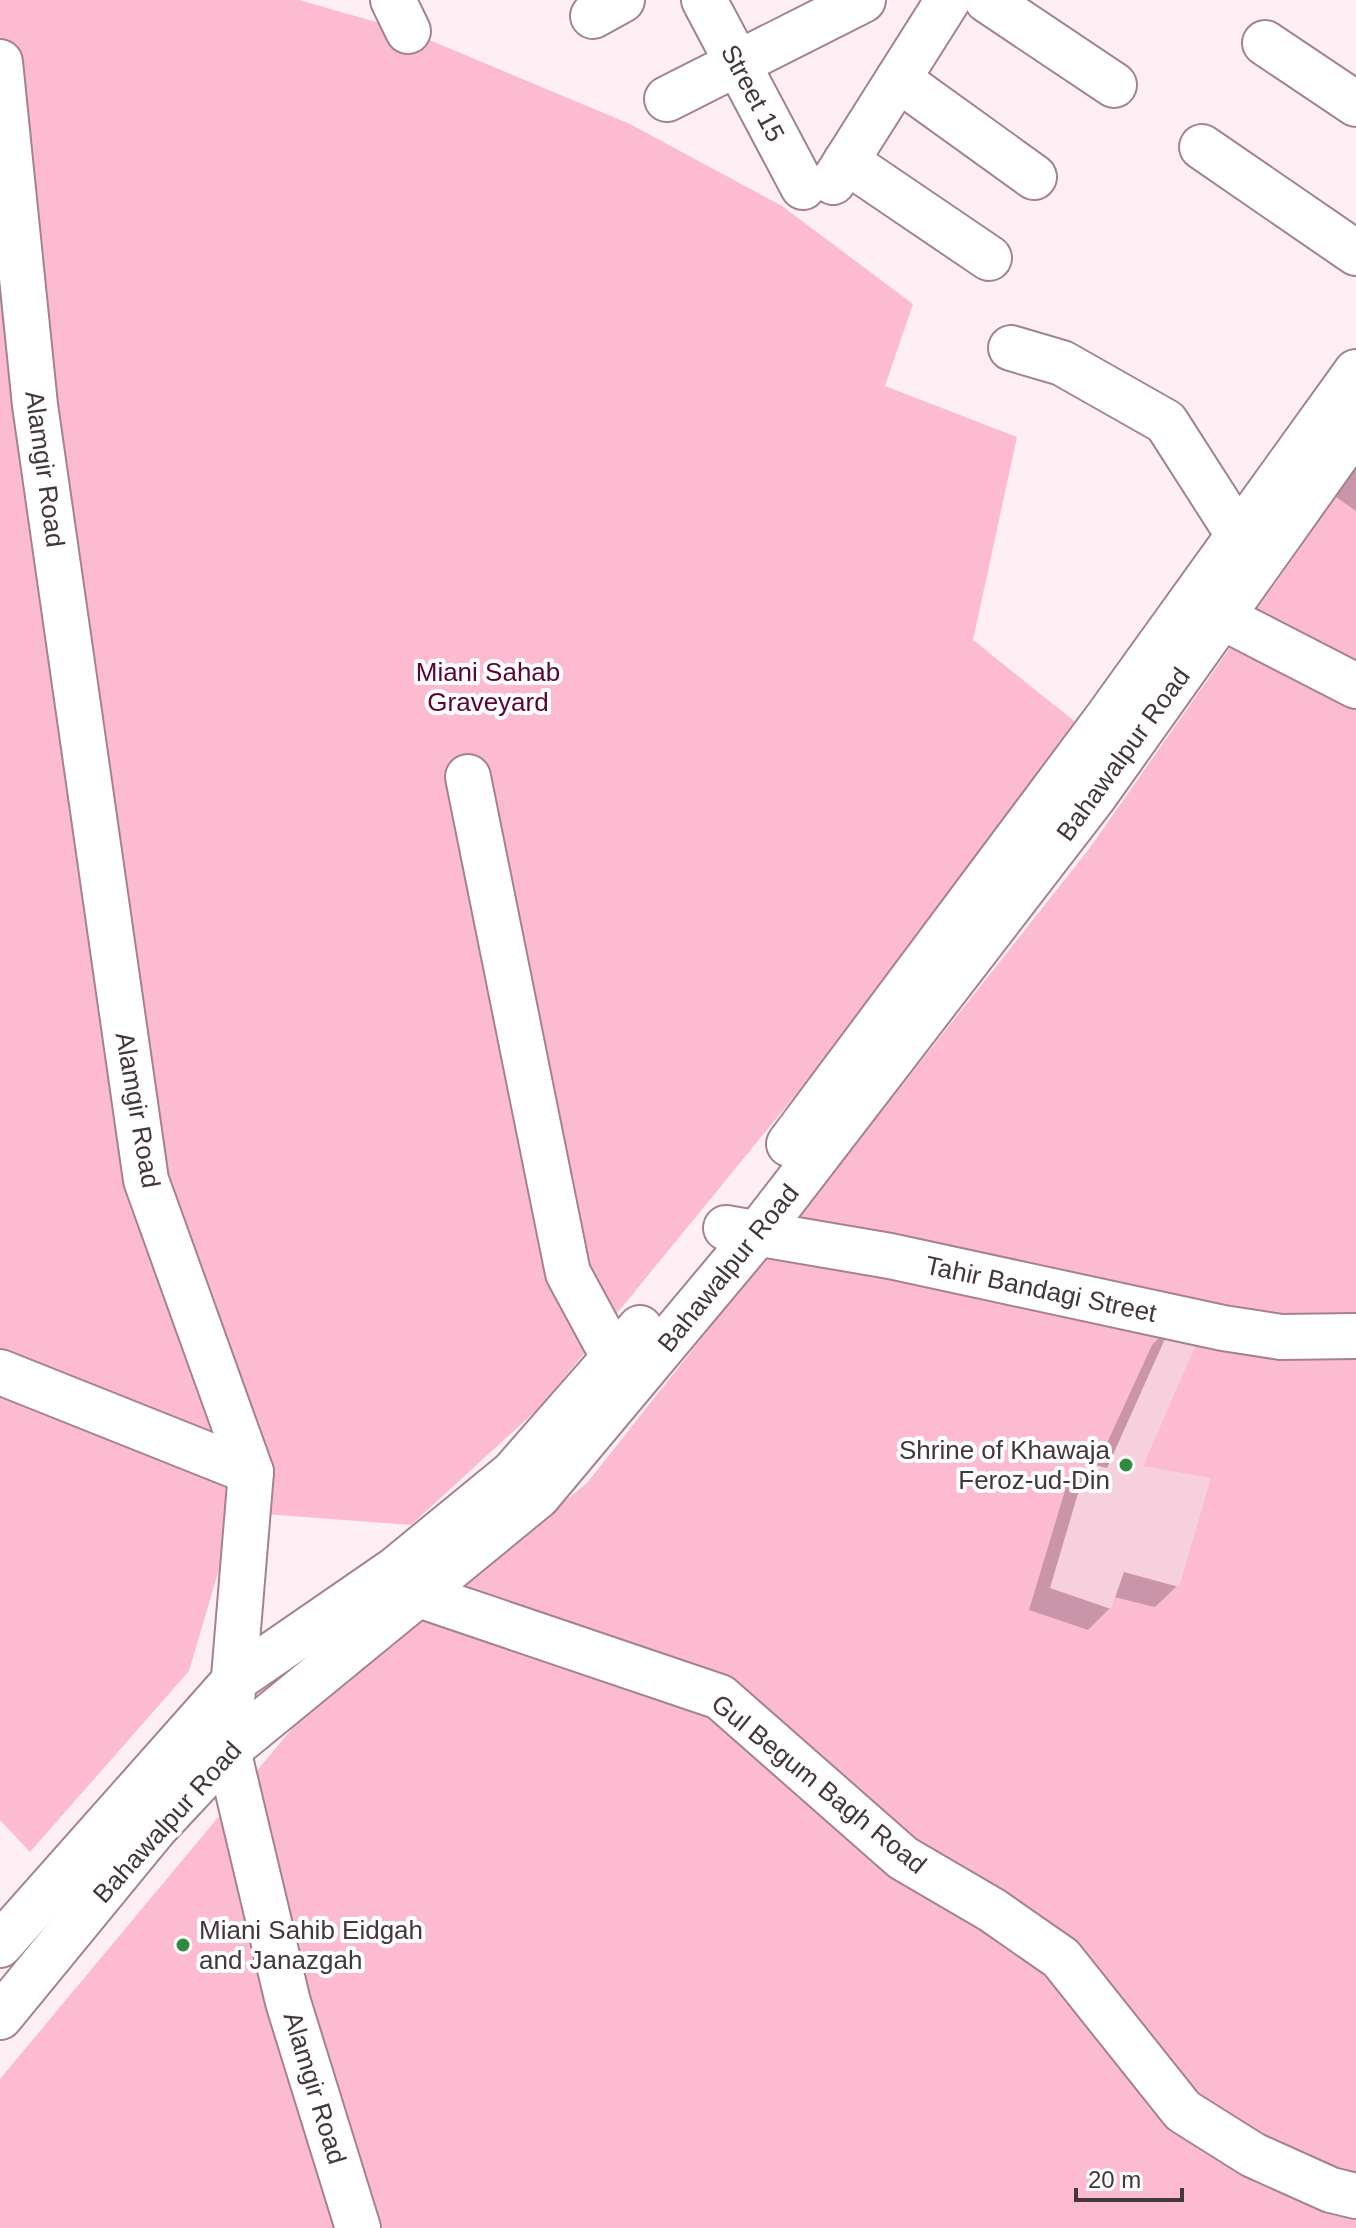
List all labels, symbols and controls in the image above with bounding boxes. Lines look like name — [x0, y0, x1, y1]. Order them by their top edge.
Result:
street label: Street 15 — [715, 39, 791, 147]
street label: Alamgir Road — [19, 389, 71, 549]
park label: Miani Sahab Graveyard — [416, 657, 560, 717]
street label: Bahawalpur Road — [1050, 662, 1196, 846]
street label: Alamgir Road — [110, 1030, 166, 1190]
street label: Bahawalpur Road — [651, 1178, 805, 1358]
street label: Tahir Bandagi Street — [923, 1250, 1160, 1328]
place label: Shrine of Khawaja Feroz-ud-Din — [899, 1435, 1111, 1495]
marker: Shrine of Khawaja Feroz-ud-Din — [1117, 1456, 1135, 1474]
street label: Gul Begum Bagh Road — [706, 1688, 932, 1880]
street label: Bahawalpur Road — [87, 1735, 247, 1909]
place label: Miani Sahib Eidgah and Janazgah — [199, 1915, 423, 1975]
marker: Miani Sahib Eidgah and Janazgah — [174, 1936, 192, 1954]
street label: Alamgir Road — [278, 2008, 352, 2168]
scale bar — [1076, 2152, 1182, 2202]
text: 20 m — [1088, 2166, 1141, 2193]

